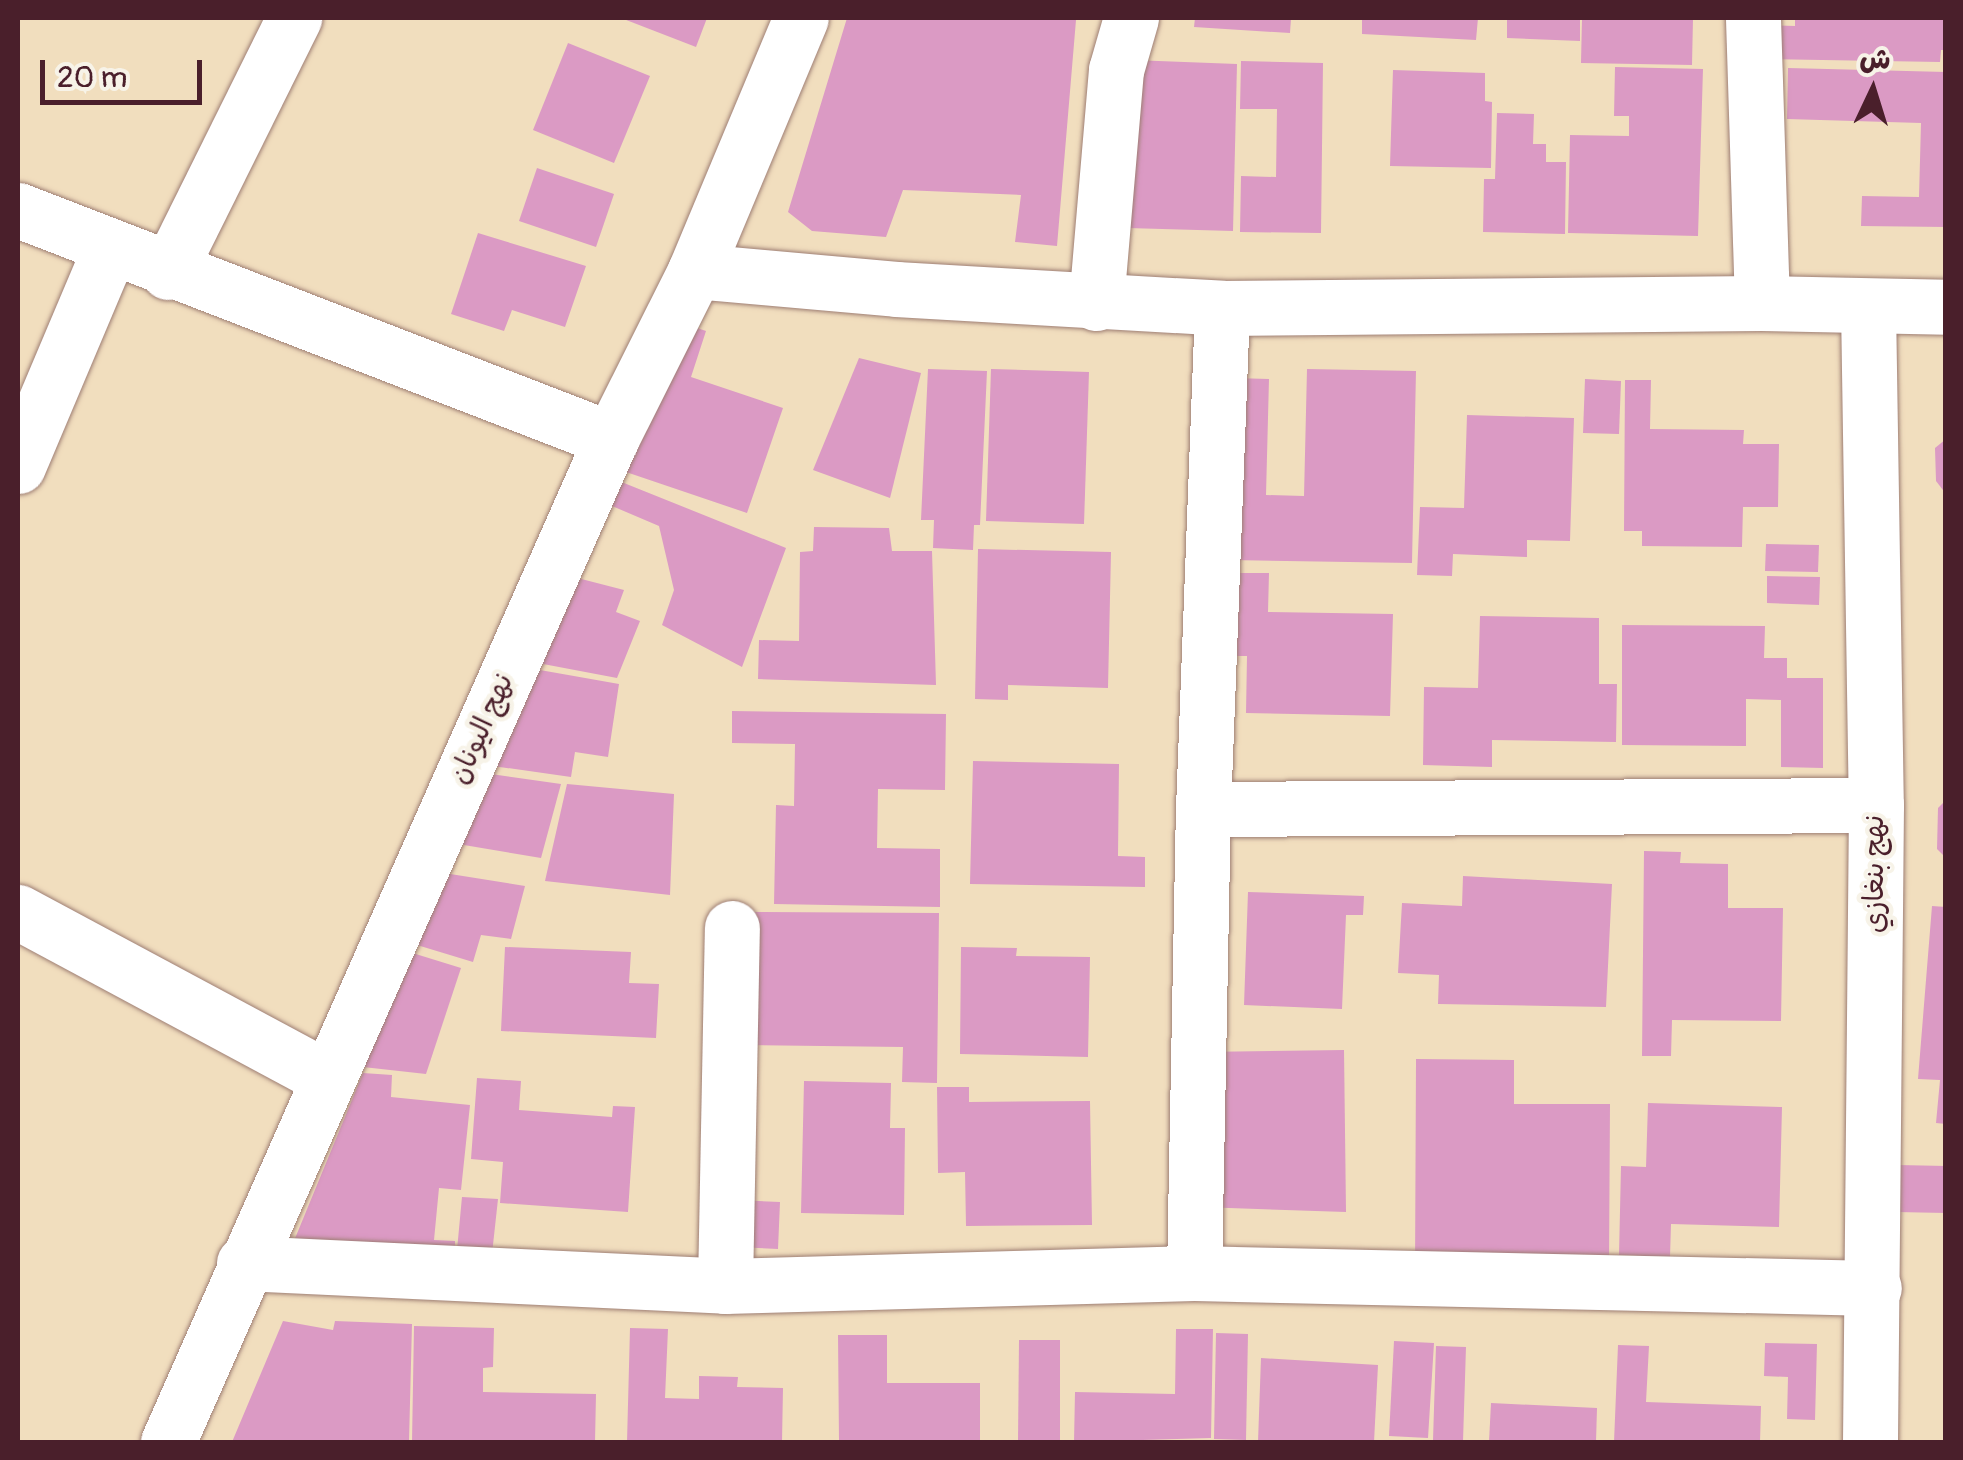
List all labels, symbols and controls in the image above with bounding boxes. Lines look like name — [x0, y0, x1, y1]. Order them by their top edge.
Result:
scale bar — [45, 40, 208, 102]
north arrow — [1823, 40, 1923, 140]
text: ش — [1859, 41, 1892, 78]
text: 20 m — [57, 59, 127, 96]
street label: نهج اليونان — [443, 669, 521, 789]
street label: نهج بنغازي — [1858, 815, 1892, 933]

